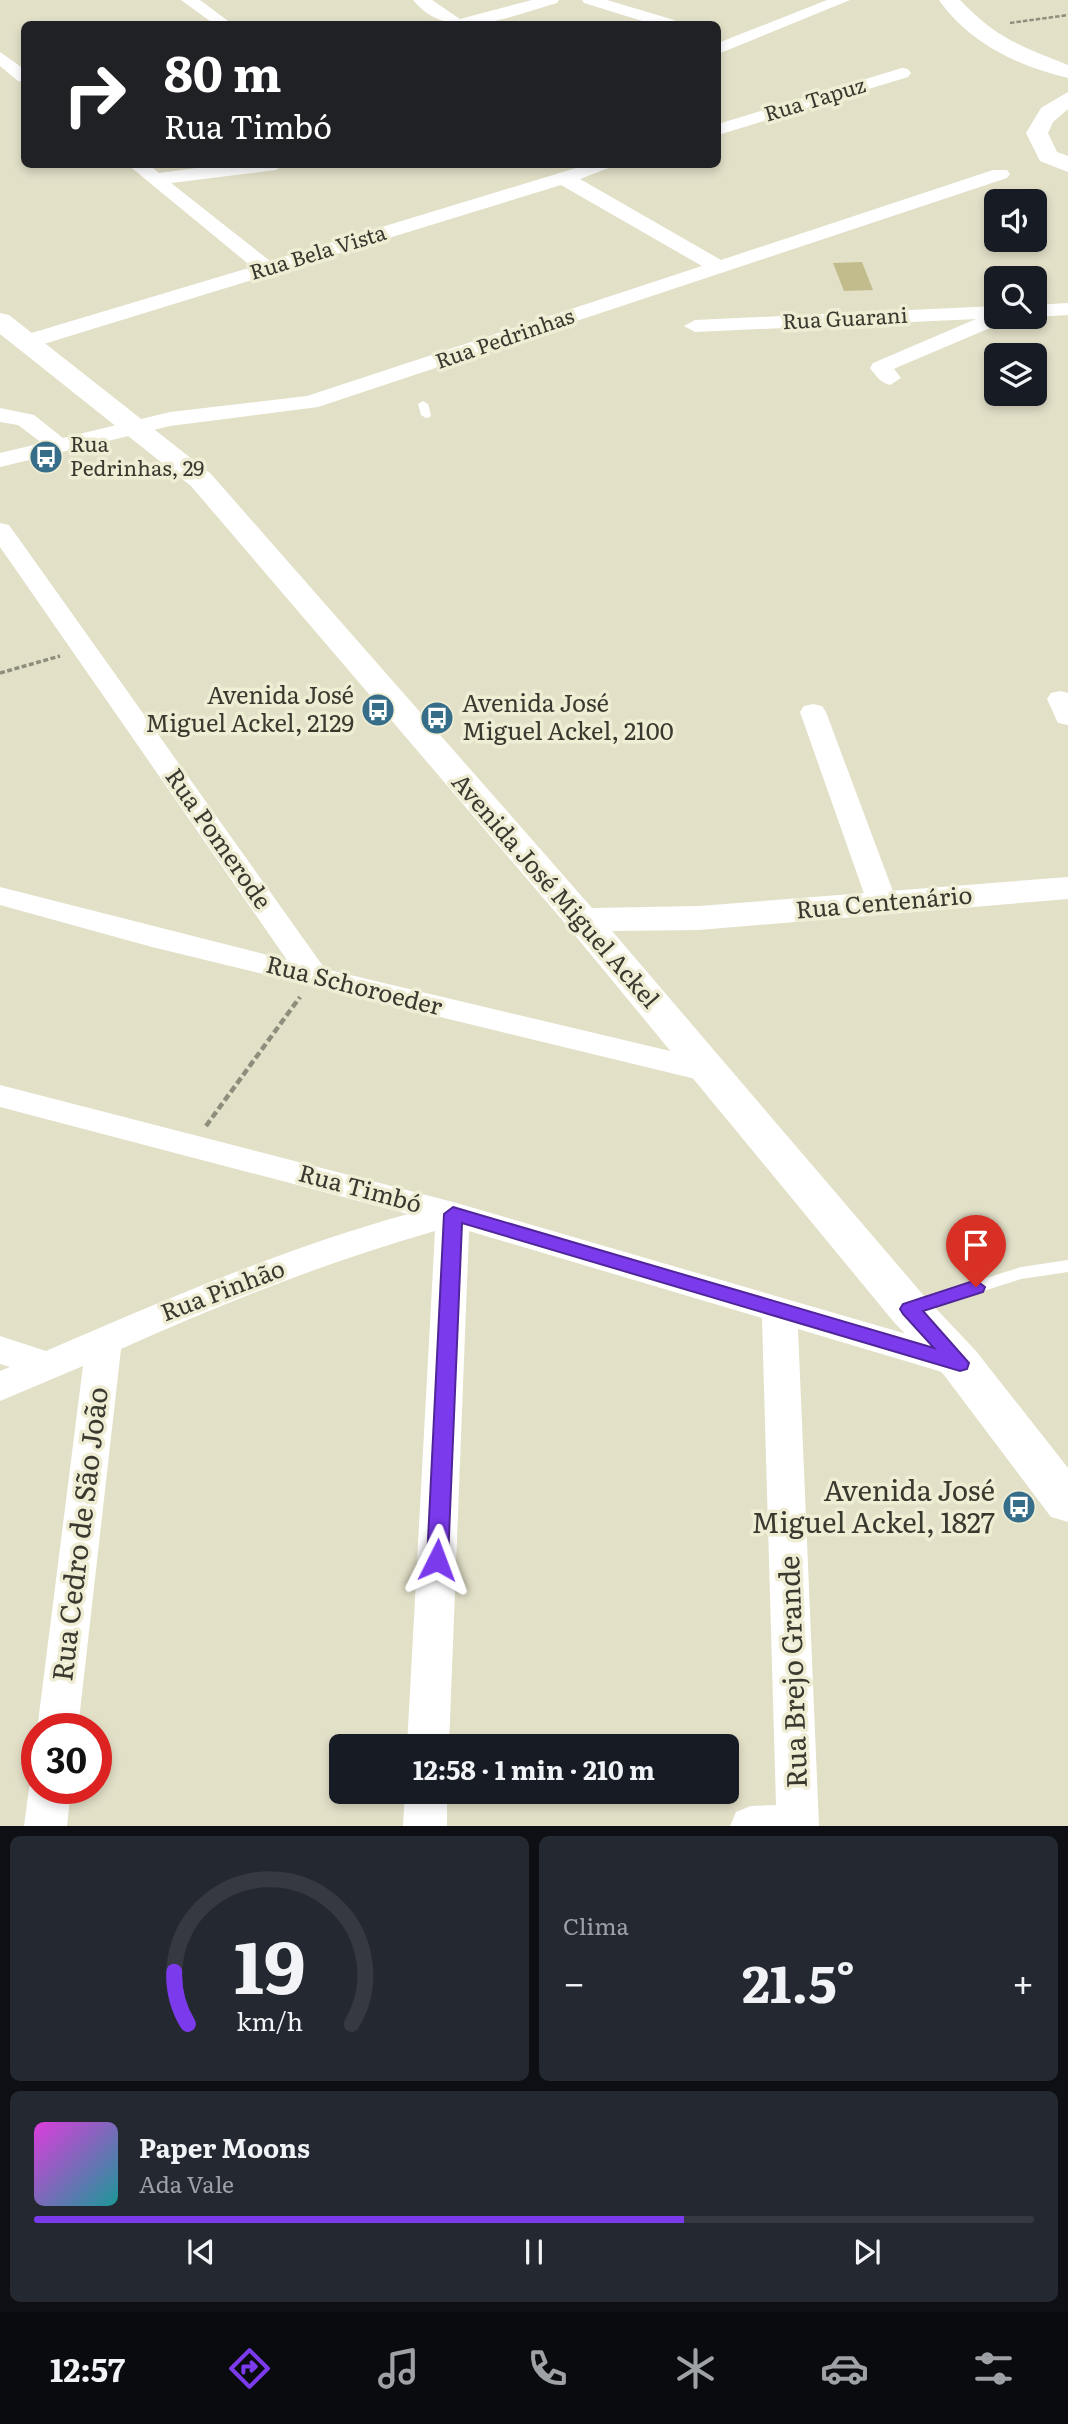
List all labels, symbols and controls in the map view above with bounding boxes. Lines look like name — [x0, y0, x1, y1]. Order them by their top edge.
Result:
text: 80 m — [164, 34, 282, 107]
icon: right — [49, 49, 140, 140]
street label: Rua Tapuz — [760, 67, 869, 128]
text: Rua Timbó — [164, 101, 332, 149]
map controls — [984, 189, 1047, 406]
button: sound — [984, 189, 1047, 252]
street label: Rua Bela Vista — [245, 215, 390, 286]
button: search — [984, 266, 1047, 329]
street label: Rua Pedrinhas — [431, 298, 578, 375]
street label: Rua Guarani — [782, 298, 908, 335]
button: layers — [984, 343, 1047, 406]
place label: Rua Pedrinhas, 29 — [70, 427, 204, 482]
bus stop icon: Rua Pedrinhas, 29 — [27, 438, 65, 476]
place label: Avenida José Miguel Ackel, 2129 — [145, 676, 354, 739]
place label: Avenida José Miguel Ackel, 2100 — [462, 684, 674, 747]
bus stop icon: Avenida José Miguel Ackel, 2129 — [359, 691, 397, 729]
bus stop icon: Avenida José Miguel Ackel, 2100 — [418, 699, 456, 737]
street label: Rua Pomerode — [158, 760, 282, 915]
street label: Avenida José Miguel Ackel — [445, 764, 669, 1014]
street label: Rua Centenário — [794, 875, 974, 926]
street label: Rua Schoroeder — [263, 945, 447, 1023]
street label: Rua Timbó — [295, 1153, 426, 1220]
pin — [946, 1215, 1006, 1287]
icon: arrive — [957, 1226, 995, 1264]
street label: Rua Pinhão — [155, 1249, 289, 1328]
street label: Rua Cedro de São João — [39, 1384, 117, 1683]
place label: Avenida José Miguel Ackel, 1827 — [752, 1468, 995, 1542]
bus stop icon: Avenida José Miguel Ackel, 1827 — [1000, 1488, 1038, 1526]
position arrow — [400, 1523, 474, 1597]
street label: Rua Brejo Grande — [766, 1555, 816, 1789]
speed limit sign: 30 — [21, 1713, 112, 1804]
text: 12:58 · 1 min · 210 m — [413, 1749, 655, 1788]
text: Clima — [563, 1908, 629, 1942]
text: 19 — [233, 1909, 306, 2017]
text: 21.5° — [742, 1942, 855, 2019]
text: − — [563, 1952, 585, 2009]
text: + — [1012, 1952, 1034, 2009]
text: km/h — [236, 2002, 303, 2039]
text: Paper Moons — [139, 2127, 310, 2166]
text: Ada Vale — [139, 2166, 234, 2200]
icon: previous — [182, 2233, 220, 2271]
icon: pause — [515, 2233, 553, 2271]
icon: next — [848, 2233, 886, 2271]
text: 12:57 — [50, 2344, 125, 2392]
icon: directions — [225, 2344, 274, 2393]
icon: music — [374, 2344, 423, 2393]
icon: phone — [523, 2344, 572, 2393]
icon: climate — [671, 2344, 720, 2393]
icon: car — [820, 2344, 869, 2393]
icon: filters — [969, 2344, 1018, 2393]

